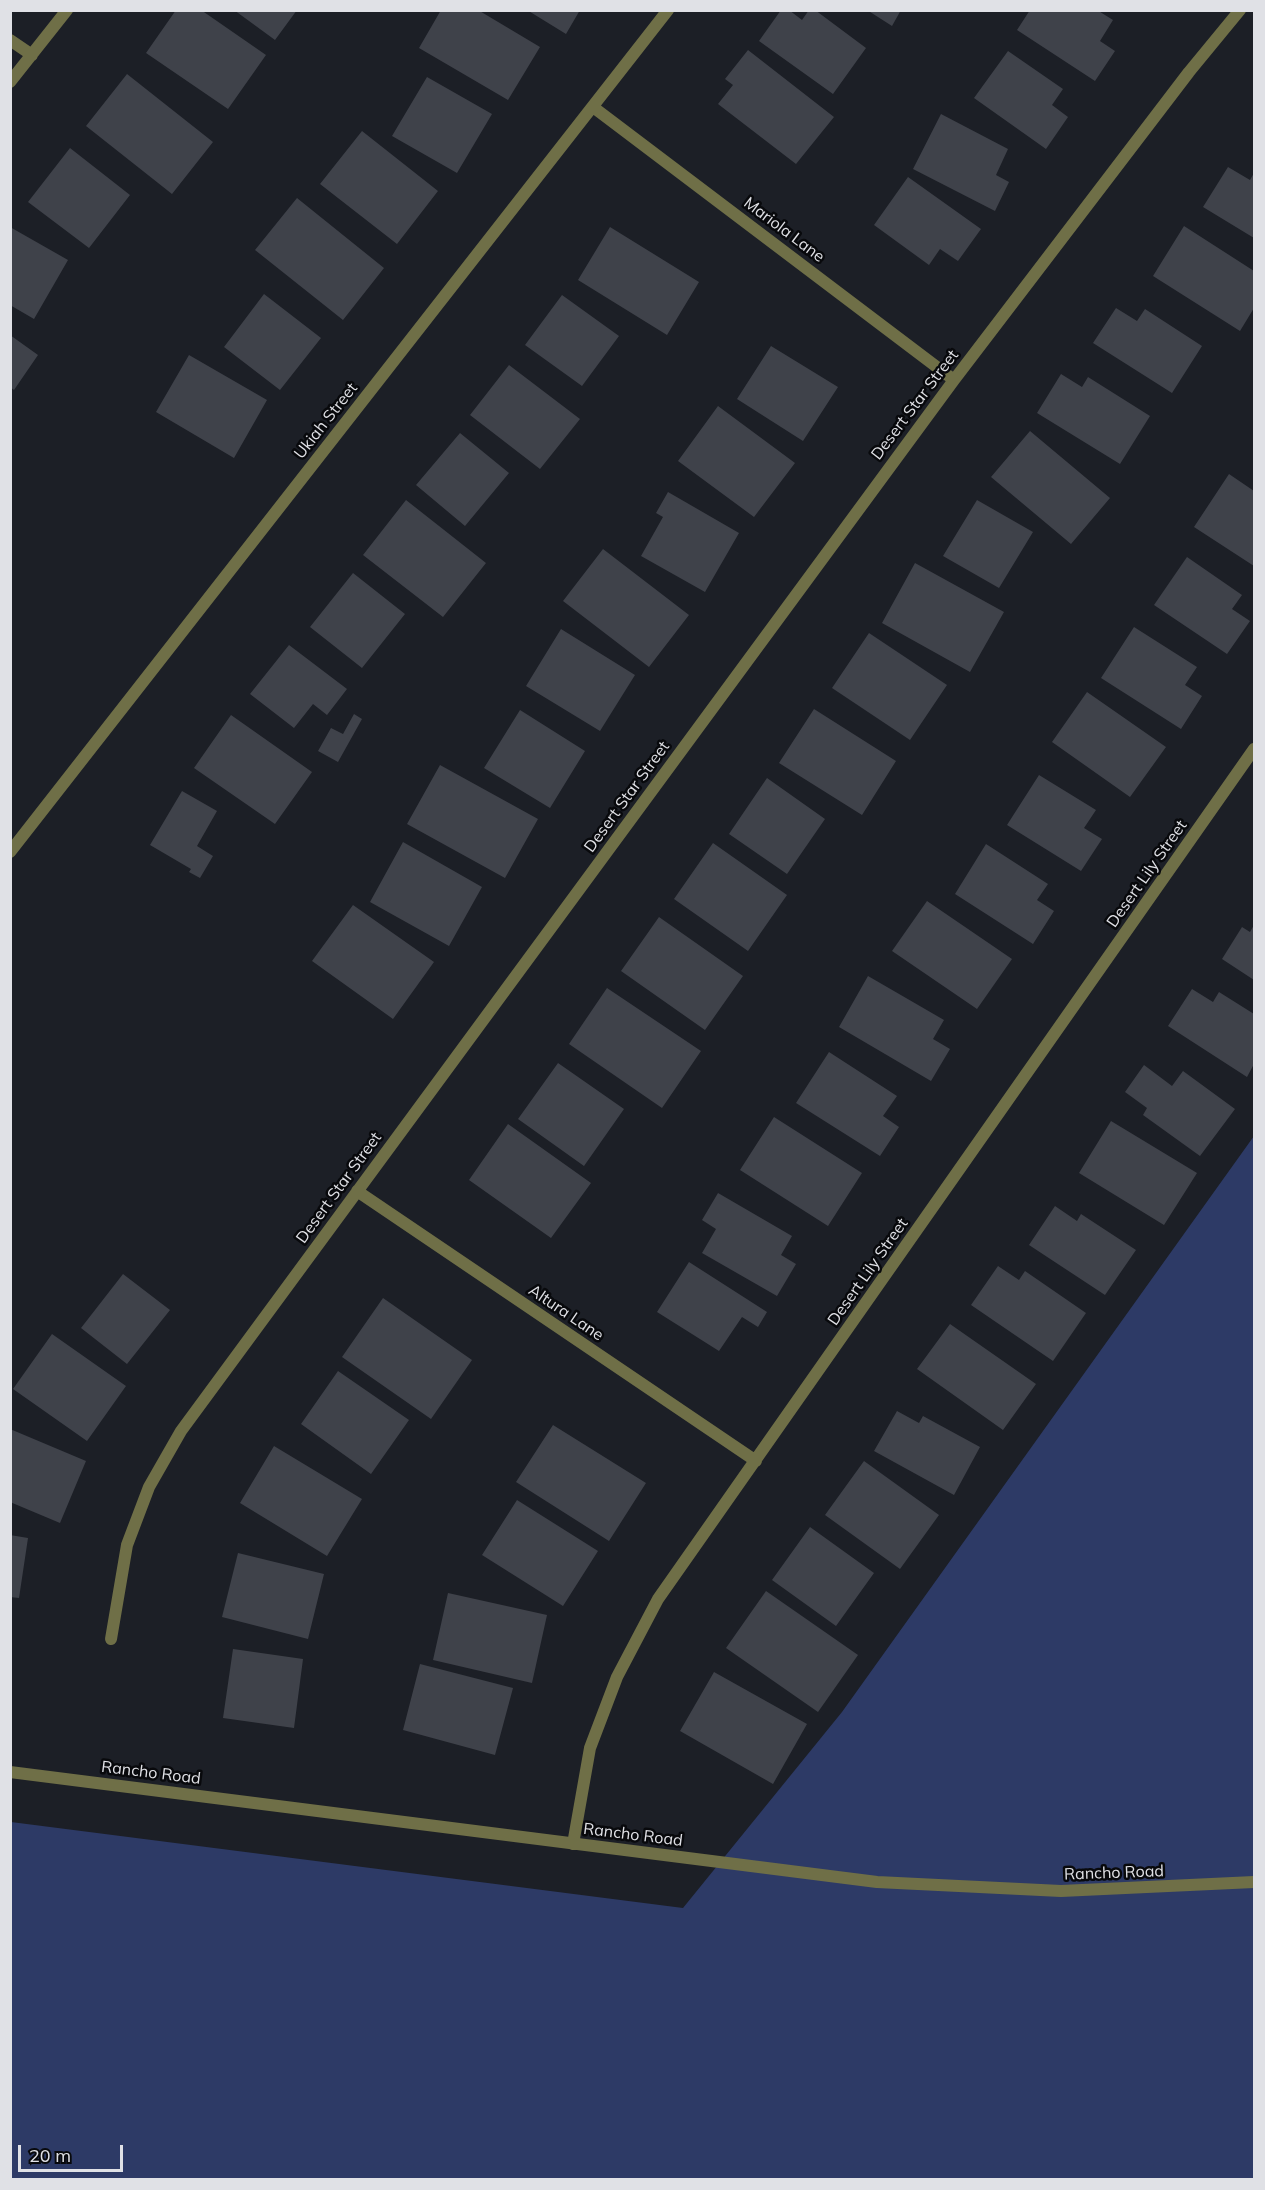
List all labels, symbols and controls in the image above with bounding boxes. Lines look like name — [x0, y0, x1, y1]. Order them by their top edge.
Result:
street label: Mariola Lane — [740, 193, 828, 267]
street label: Desert Star Street — [867, 346, 963, 464]
street label: Ukiah Street — [290, 379, 362, 463]
street label: Desert Star Street — [580, 738, 674, 856]
street label: Desert Lily Street — [1103, 817, 1191, 931]
street label: Desert Star Street — [292, 1129, 386, 1247]
street label: Desert Lily Street — [824, 1215, 912, 1329]
street label: Altura Lane — [525, 1281, 607, 1345]
street label: Rancho Road — [100, 1757, 202, 1789]
street label: Rancho Road — [582, 1819, 684, 1851]
street label: Rancho Road — [1064, 1862, 1164, 1884]
scale bar — [21, 2133, 126, 2171]
text: 20 m — [29, 2144, 71, 2167]

